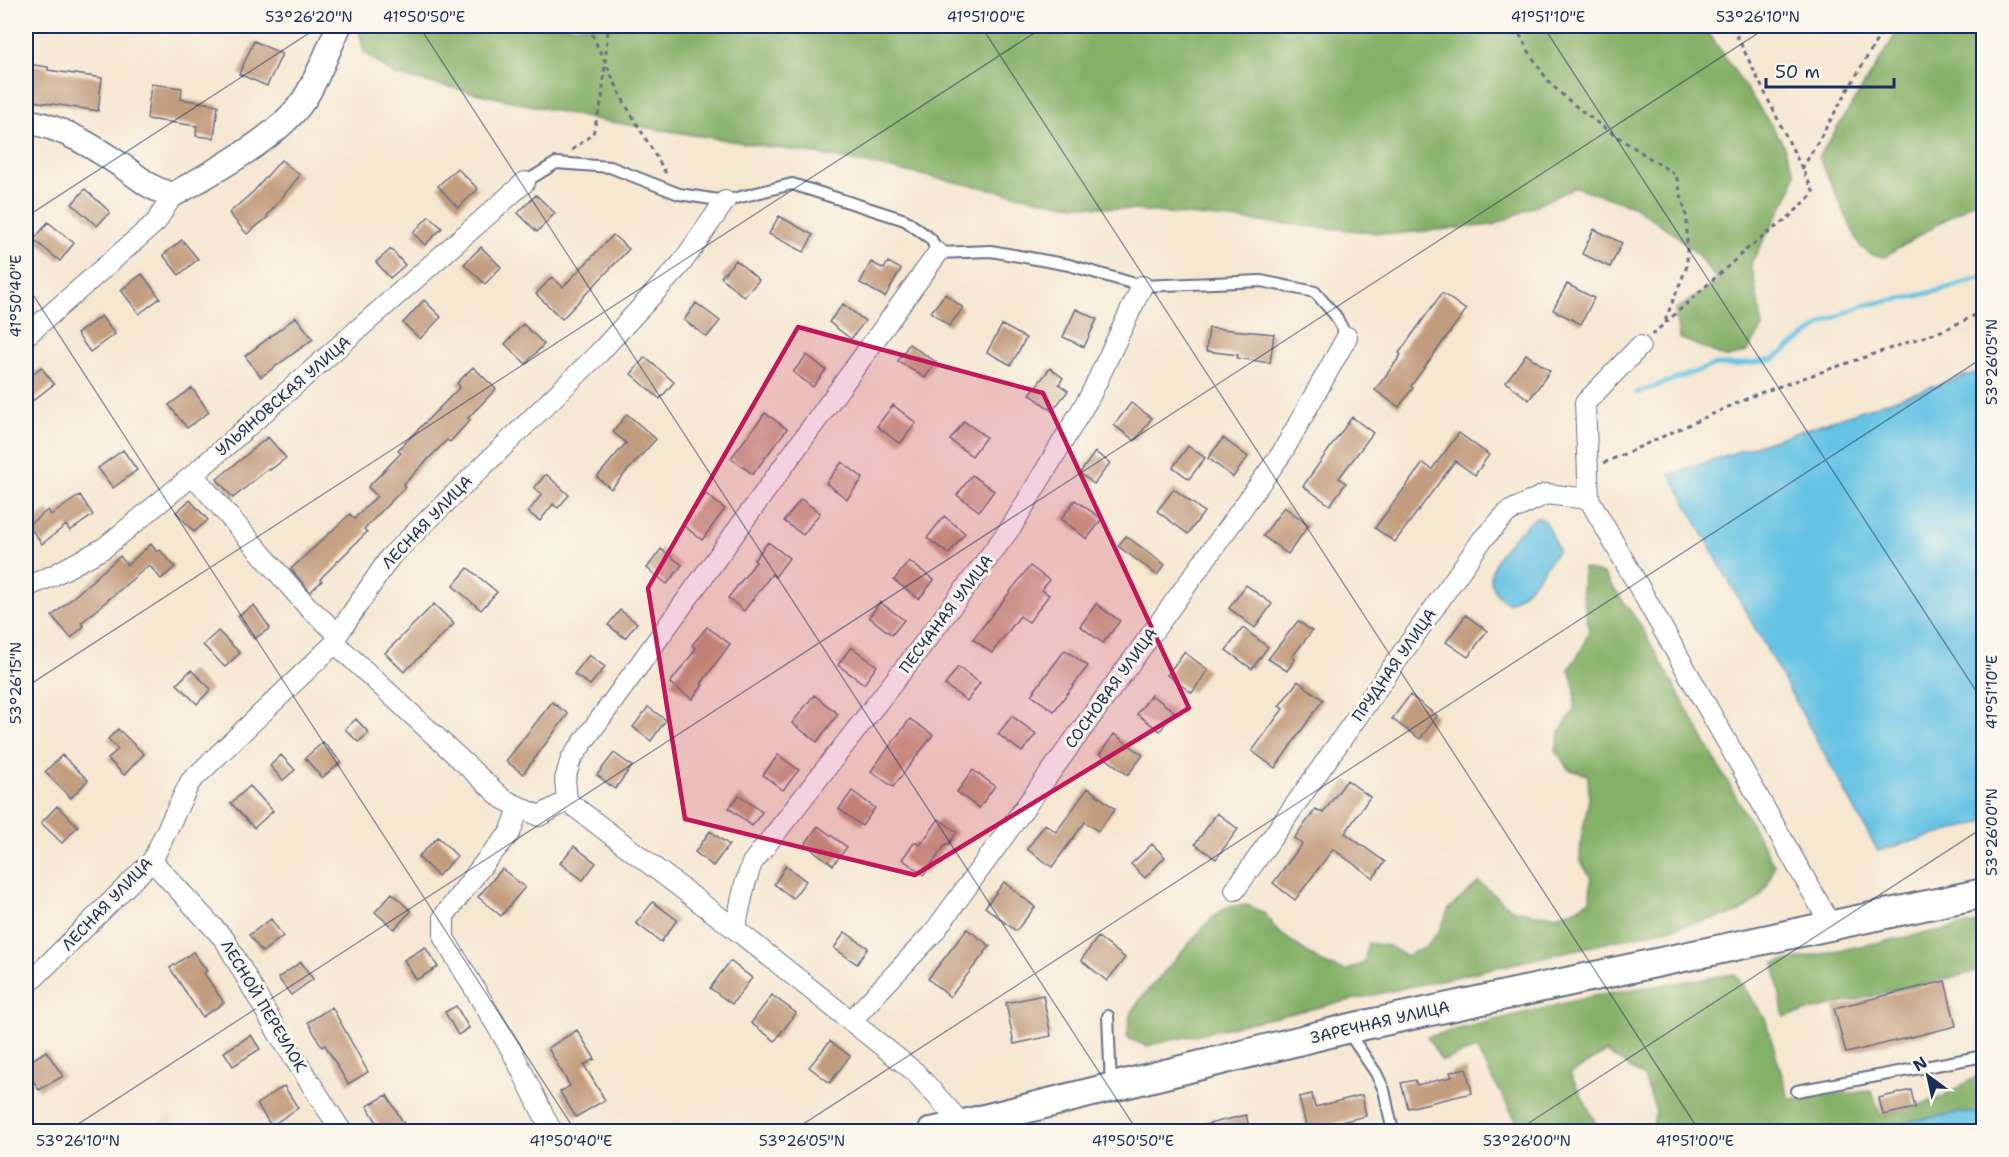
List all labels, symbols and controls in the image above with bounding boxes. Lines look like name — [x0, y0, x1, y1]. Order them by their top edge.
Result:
text: 53°26'20"N — [265, 7, 353, 27]
text: 41°50'50"E — [383, 7, 465, 27]
text: 41°51'00"E — [947, 7, 1025, 27]
text: 41°51'10"E — [1511, 7, 1585, 27]
text: 53°26'10"N — [1716, 7, 1800, 27]
scale bar — [1766, 51, 1894, 89]
text: 50 m — [1775, 60, 1820, 84]
text: 41°50'40"E — [6, 254, 26, 338]
text: 53°26'05"N — [1982, 319, 2002, 405]
street label: УЛЬЯНОВСКАЯ УЛИЦА — [211, 331, 355, 461]
street label: ЛЕСНАЯ УЛИЦА — [377, 471, 477, 573]
street label: ПЕСЧАНАЯ УЛИЦА — [894, 550, 998, 678]
street label: ПРУДНАЯ УЛИЦА — [1347, 604, 1441, 726]
street label: СОСНОВАЯ УЛИЦА — [1060, 623, 1162, 753]
text: 53°26'15"N — [6, 642, 26, 724]
text: 41°51'10"E — [1982, 655, 2002, 729]
text: 53°26'00"N — [1982, 788, 2002, 876]
street label: ЛЕСНАЯ УЛИЦА — [57, 853, 157, 955]
street label: ЛЕСНОЙ ПЕРЕУЛОК — [216, 936, 312, 1076]
street label: ЗАРЕЧНАЯ УЛИЦА — [1308, 996, 1452, 1048]
north arrow — [1898, 1046, 1958, 1106]
text: N — [1909, 1052, 1931, 1076]
text: 53°26'10"N — [36, 1131, 120, 1151]
text: 41°50'40"E — [529, 1131, 613, 1151]
text: 53°26'05"N — [759, 1131, 845, 1151]
text: 41°50'50"E — [1092, 1131, 1174, 1151]
text: 53°26'00"N — [1483, 1131, 1571, 1151]
text: 41°51'00"E — [1656, 1131, 1734, 1151]

